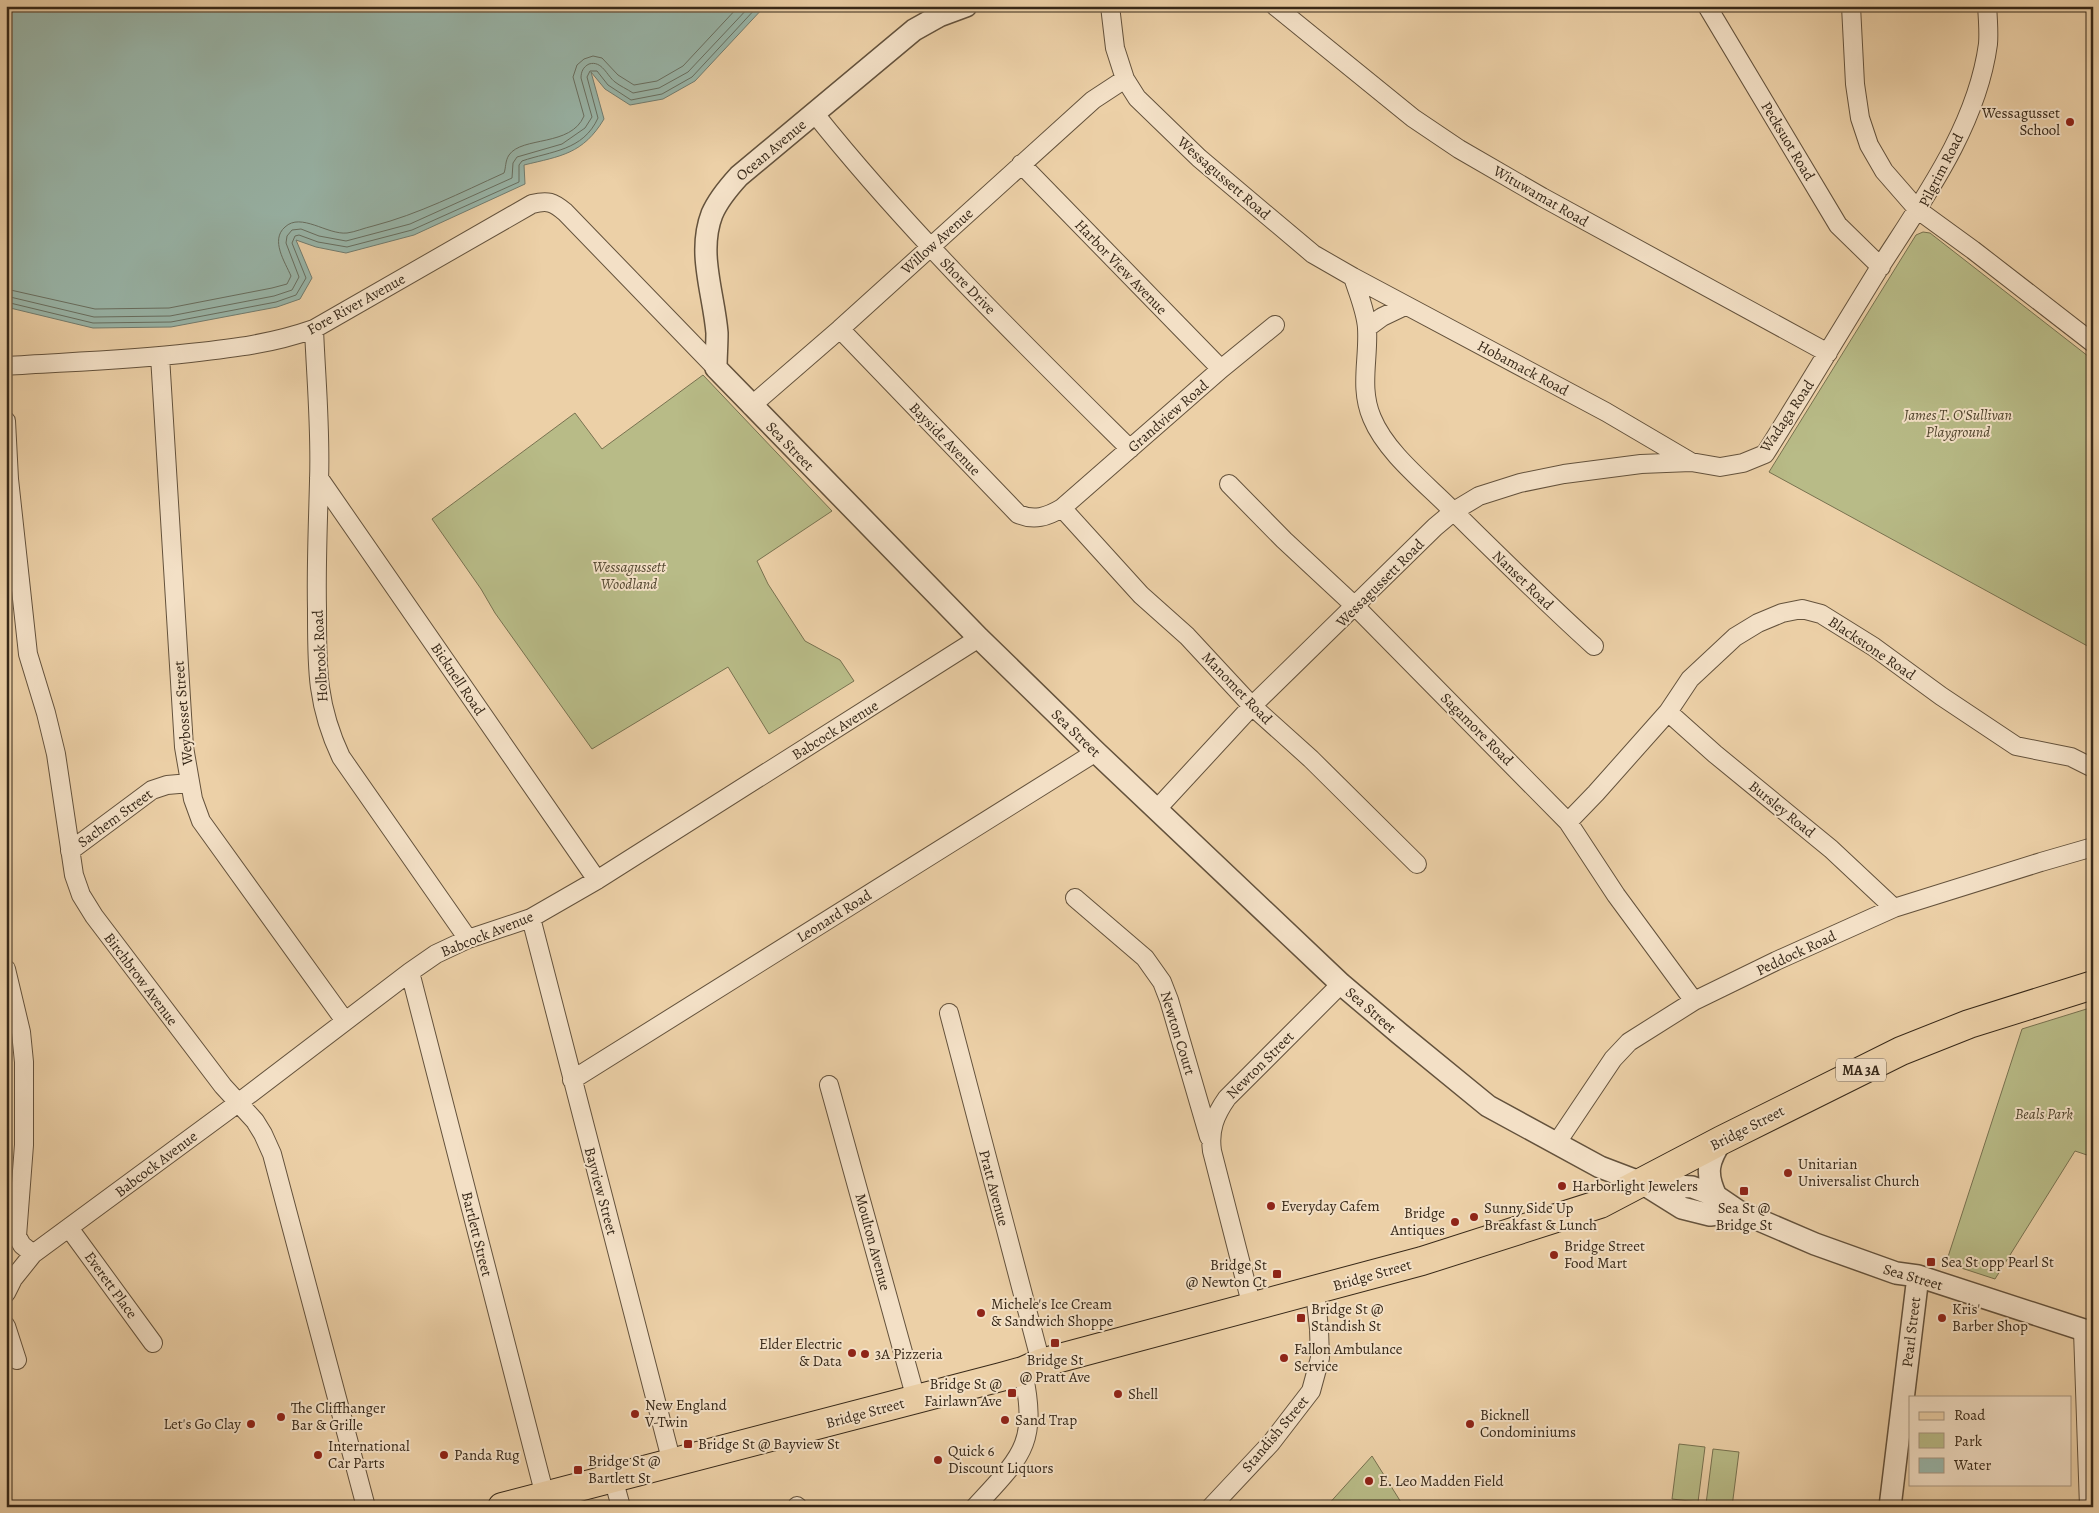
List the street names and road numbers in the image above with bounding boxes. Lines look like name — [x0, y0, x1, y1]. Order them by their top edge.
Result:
street label: Pecksuot Road — [1757, 98, 1820, 185]
street label: Ocean Avenue — [732, 114, 811, 185]
street label: Pilgrim Road — [1914, 129, 1969, 210]
street label: Wessagussett Road — [1172, 131, 1275, 225]
street label: Wituwamat Road — [1489, 160, 1593, 232]
street label: Willow Avenue — [896, 203, 977, 279]
street label: Harbor View Avenue — [1070, 215, 1172, 319]
street label: Shore Drive — [936, 253, 1000, 319]
street label: Fore River Avenue — [303, 269, 409, 339]
street label: Hobamack Road — [1474, 336, 1573, 401]
street label: Grandview Road — [1123, 375, 1213, 457]
street label: Wadaga Road — [1755, 375, 1819, 457]
street label: Bayside Avenue — [905, 398, 985, 480]
street label: Sea Street — [762, 417, 818, 475]
street label: Wessagussett Road — [1331, 534, 1429, 632]
street label: Nanset Road — [1488, 546, 1559, 615]
street label: Holbrook Road — [308, 609, 332, 702]
street label: Blackstone Road — [1825, 611, 1920, 685]
street label: Bicknell Road — [426, 639, 490, 720]
street label: Manomet Road — [1197, 647, 1277, 729]
street label: Weybosset Street — [168, 660, 198, 767]
street label: Sagamore Road — [1436, 688, 1518, 770]
street label: Babcock Avenue — [788, 695, 882, 765]
street label: Sea Street — [1047, 705, 1105, 761]
street label: Bursley Road — [1745, 776, 1820, 843]
street label: Sachem Street — [73, 784, 157, 852]
street label: Leonard Road — [793, 885, 876, 947]
street label: Babcock Avenue — [438, 906, 537, 962]
street label: Peddock Road — [1753, 925, 1840, 980]
street label: Birchbrow Avenue — [99, 928, 183, 1030]
street label: Sea Street — [1341, 982, 1401, 1038]
street label: Newton Court — [1156, 989, 1200, 1077]
street label: Newton Street — [1222, 1027, 1298, 1103]
road number: MA 3A — [1836, 1058, 1886, 1082]
street label: Bridge Street — [1706, 1101, 1788, 1155]
street label: Babcock Avenue — [111, 1126, 202, 1202]
street label: Bayview Street — [580, 1145, 622, 1237]
street label: Pratt Avenue — [974, 1148, 1014, 1229]
street label: Bartlett Street — [457, 1189, 497, 1279]
street label: Moulton Avenue — [850, 1191, 896, 1293]
street label: Everett Place — [80, 1247, 142, 1323]
street label: Bridge Street — [1330, 1254, 1414, 1296]
street label: Sea Street — [1881, 1259, 1945, 1295]
street label: Pearl Street — [1897, 1296, 1925, 1368]
street label: Standish Street — [1237, 1391, 1313, 1477]
street label: Bridge Street — [823, 1393, 907, 1433]

